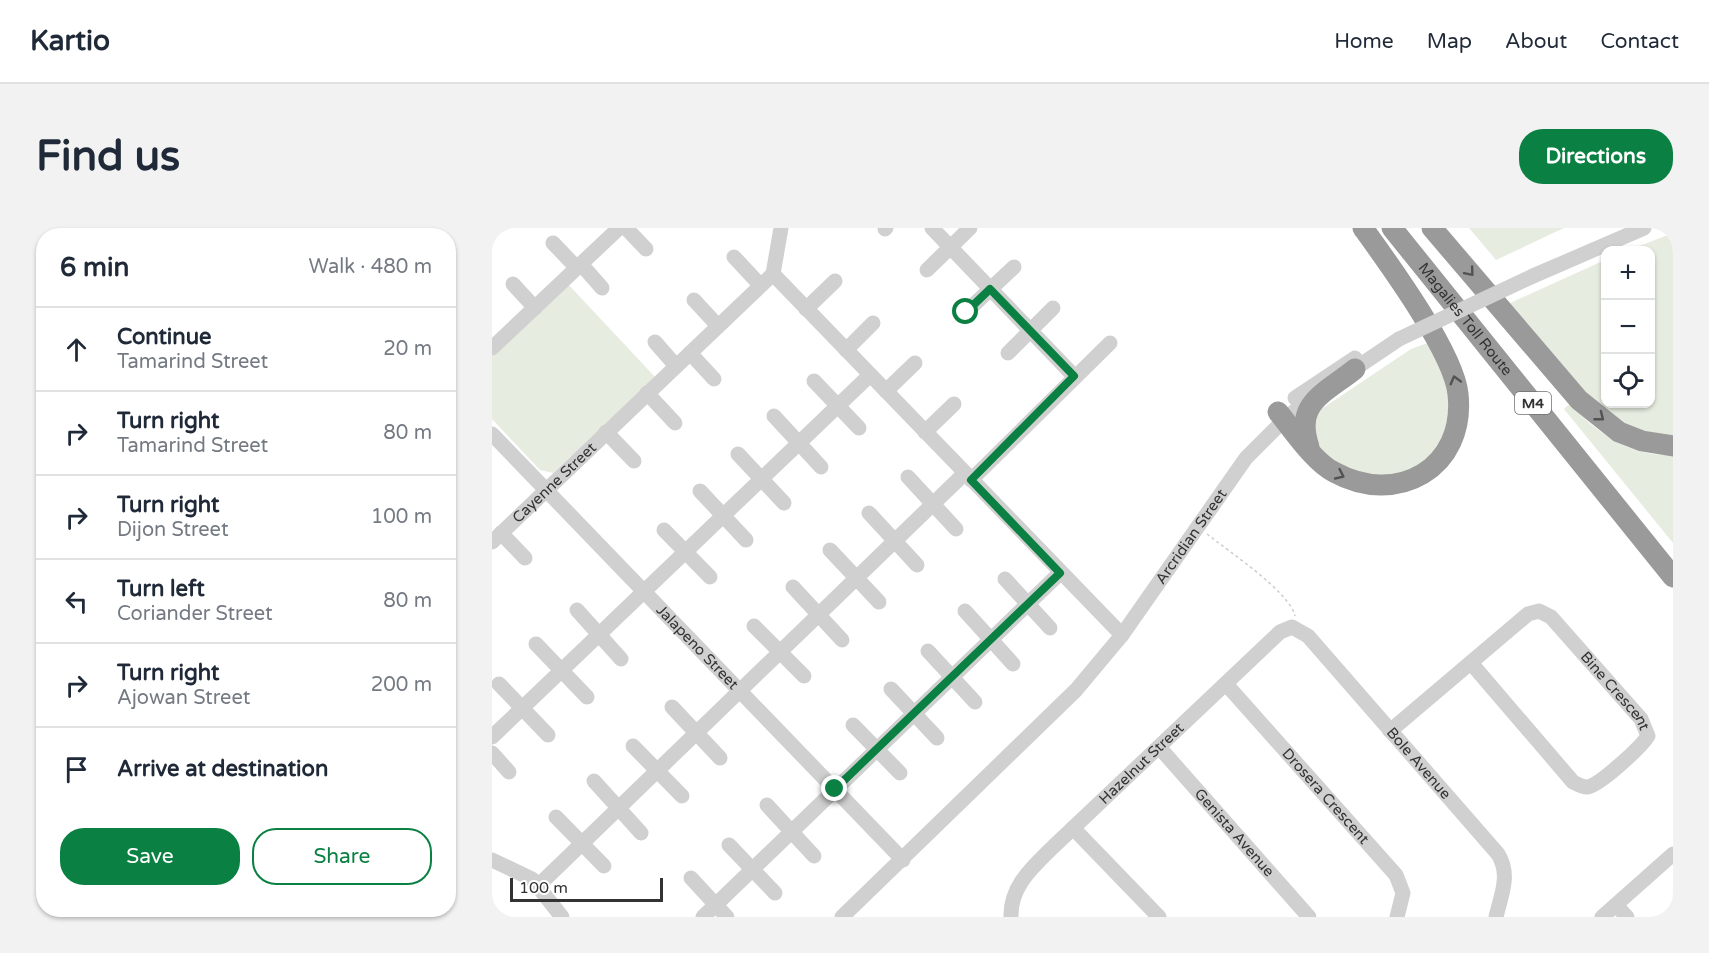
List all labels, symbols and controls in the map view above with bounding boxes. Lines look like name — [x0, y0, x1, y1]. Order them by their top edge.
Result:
text: Kartio — [30, 24, 110, 58]
text: Home — [1334, 29, 1394, 54]
text: Map — [1427, 29, 1472, 54]
text: About — [1505, 29, 1567, 54]
text: Contact — [1600, 29, 1679, 54]
button: Directions — [1519, 129, 1673, 184]
text: Find us — [36, 131, 180, 182]
map controls — [1601, 246, 1655, 408]
button: + — [1601, 246, 1655, 300]
text: 6 min — [60, 252, 129, 283]
text: Walk · 480 m — [309, 255, 432, 279]
street label: Magalies Toll Route — [1415, 259, 1516, 379]
one-way arrow — [1463, 265, 1474, 276]
route start — [952, 298, 978, 324]
button: − — [1601, 300, 1655, 354]
text: Continue — [117, 324, 212, 350]
icon: ahead — [60, 333, 93, 366]
text: 20 m — [383, 337, 432, 361]
text: Tamarind Street — [117, 350, 268, 374]
button: locate — [1601, 354, 1655, 408]
one-way arrow — [1450, 375, 1462, 386]
road number: M4 — [1515, 392, 1551, 414]
text: Turn right — [117, 408, 219, 434]
one-way arrow — [1593, 410, 1604, 421]
icon: right — [60, 417, 93, 450]
text: 80 m — [383, 421, 432, 445]
text: Tamarind Street — [117, 434, 268, 458]
street label: Cayenne Street — [509, 438, 600, 527]
one-way arrow — [1334, 468, 1345, 480]
street label: Arcridian Street — [1152, 485, 1231, 587]
text: Turn right — [117, 492, 219, 518]
icon: right — [60, 501, 93, 534]
text: 100 m — [371, 505, 432, 529]
text: Dijon Street — [117, 518, 229, 542]
text: Turn left — [117, 576, 205, 602]
icon: left — [60, 585, 93, 618]
text: 80 m — [383, 589, 432, 613]
street label: Jalapeno Street — [653, 601, 743, 693]
text: Coriander Street — [117, 602, 273, 626]
street label: Bine Crescent — [1577, 648, 1654, 733]
text: Turn right — [117, 660, 219, 686]
icon: right — [60, 669, 93, 702]
text: 200 m — [371, 673, 432, 697]
text: Ajowan Street — [117, 686, 250, 710]
street label: Hazelnut Street — [1095, 719, 1188, 808]
street label: Bole Avenue — [1383, 724, 1455, 803]
street label: Drosera Crescent — [1278, 744, 1373, 848]
icon: arrive — [60, 753, 93, 786]
text: Arrive at destination — [117, 756, 328, 782]
route end — [821, 775, 847, 801]
street label: Genista Avenue — [1191, 785, 1278, 880]
button: Save — [60, 828, 240, 885]
button: Share — [252, 828, 432, 885]
scale bar — [510, 875, 663, 902]
text: 100 m — [519, 878, 568, 898]

